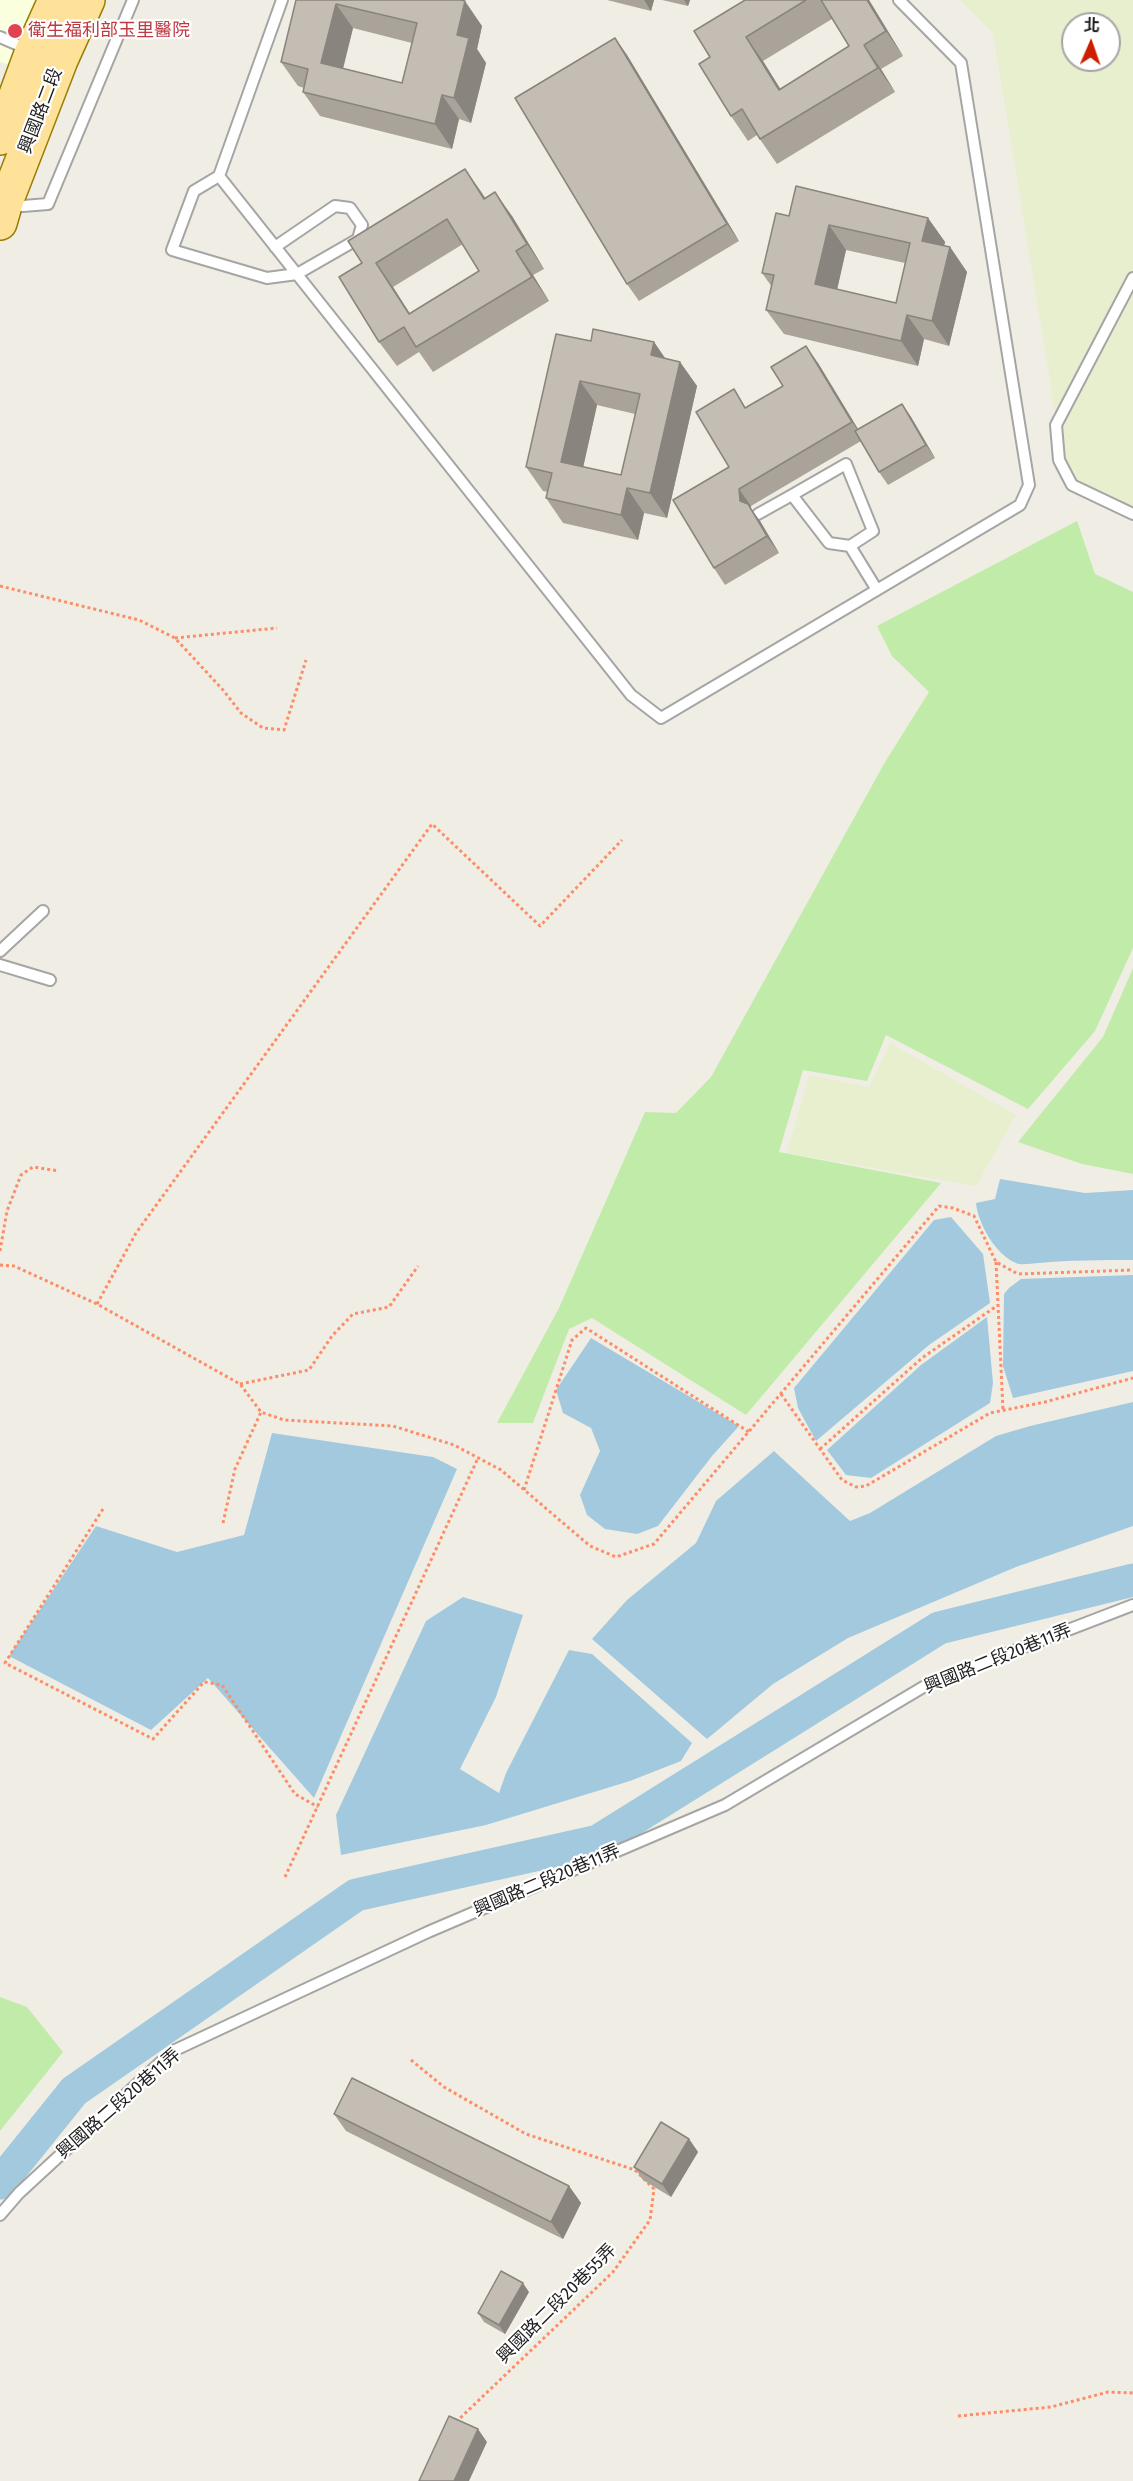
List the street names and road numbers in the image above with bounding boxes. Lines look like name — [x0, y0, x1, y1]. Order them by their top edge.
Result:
street label: 興國路二段 — [15, 65, 67, 157]
street label: 興國路二段20巷11弄 — [921, 1620, 1075, 1698]
street label: 興國路二段20巷11弄 — [470, 1840, 624, 1922]
street label: 興國路二段20巷11弄 — [53, 2044, 185, 2164]
street label: 興國路二段20巷55弄 — [493, 2240, 621, 2368]

